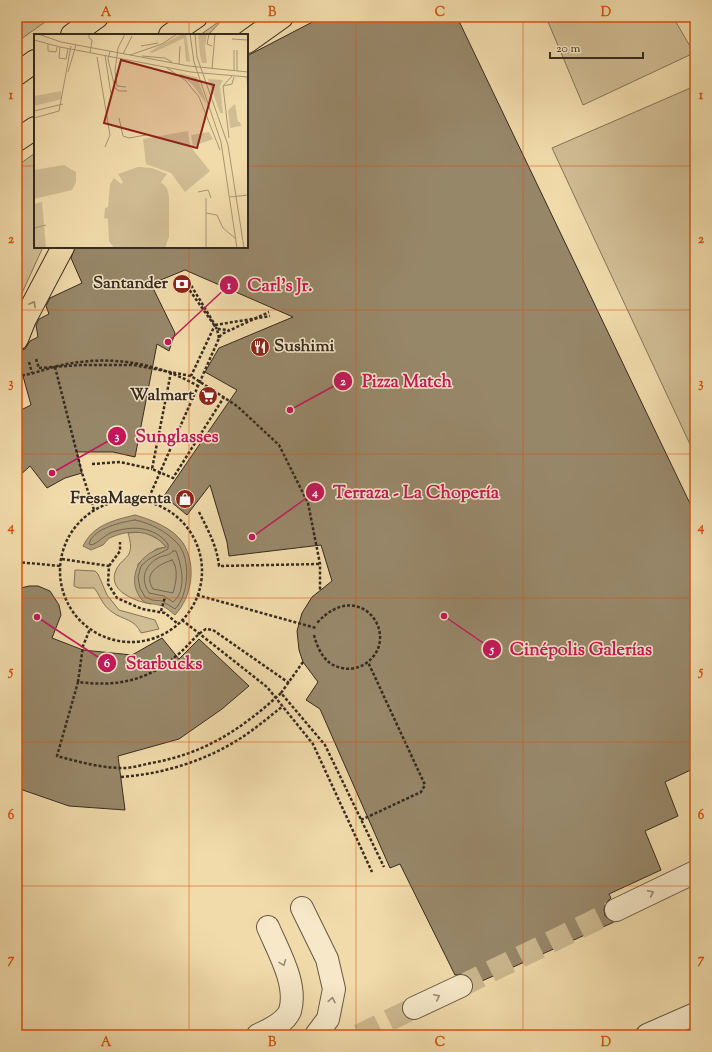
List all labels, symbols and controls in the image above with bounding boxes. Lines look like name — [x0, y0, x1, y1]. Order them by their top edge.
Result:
text: A — [101, 4, 112, 22]
text: B — [268, 4, 277, 22]
text: C — [435, 4, 445, 22]
text: D — [601, 4, 611, 22]
inset map — [34, 34, 248, 248]
scale bar — [550, 34, 643, 60]
text: 20 m — [556, 40, 581, 58]
text: 1 — [9, 87, 14, 105]
text: 1 — [699, 87, 704, 105]
text: 2 — [8, 231, 15, 249]
text: 2 — [698, 231, 705, 249]
callout: Carl's Jr. — [219, 270, 321, 300]
place label: Santander — [93, 272, 169, 296]
bank icon: Santander — [171, 273, 193, 295]
text: Carl's Jr. — [247, 274, 313, 300]
text: 1 — [226, 277, 232, 295]
one-way arrow — [29, 301, 36, 308]
place label: Sushimi — [274, 335, 334, 359]
restaurant icon: Sushimi — [249, 336, 271, 358]
callout: Pizza Match — [333, 366, 460, 396]
text: Pizza Match — [362, 370, 453, 396]
text: 2 — [340, 373, 346, 391]
text: 3 — [8, 375, 14, 393]
text: 3 — [698, 375, 704, 393]
place label: Walmart — [130, 384, 194, 408]
supermarket icon: Walmart — [197, 385, 219, 407]
callout: Sunglasses — [107, 421, 226, 451]
text: Sunglasses — [135, 425, 219, 451]
text: 3 — [115, 428, 120, 446]
callout: Terraza - La Chopería — [305, 477, 507, 507]
text: Terraza - La Chopería — [333, 481, 500, 507]
text: 4 — [311, 484, 318, 502]
place label: FresaMagenta — [70, 487, 171, 511]
shop icon: FresaMagenta — [174, 488, 196, 510]
text: 4 — [7, 519, 15, 537]
text: 4 — [697, 519, 705, 537]
callout: Cinépolis Galerías — [482, 634, 661, 664]
text: Cinépolis Galerías — [510, 638, 652, 664]
text: 5 — [489, 641, 495, 659]
callout: Starbucks — [97, 648, 210, 678]
text: Starbucks — [126, 652, 202, 678]
text: 6 — [104, 655, 110, 673]
text: 5 — [8, 663, 14, 681]
text: 5 — [698, 663, 704, 681]
text: 6 — [8, 807, 15, 825]
text: 6 — [698, 807, 705, 825]
one-way arrow — [647, 890, 655, 898]
text: 7 — [8, 951, 15, 969]
text: 7 — [698, 951, 705, 969]
one-way arrow — [278, 960, 286, 967]
one-way arrow — [433, 994, 441, 1002]
one-way arrow — [327, 997, 335, 1004]
text: A — [101, 1034, 112, 1052]
text: B — [268, 1034, 277, 1052]
text: C — [435, 1034, 445, 1052]
text: D — [601, 1034, 611, 1052]

